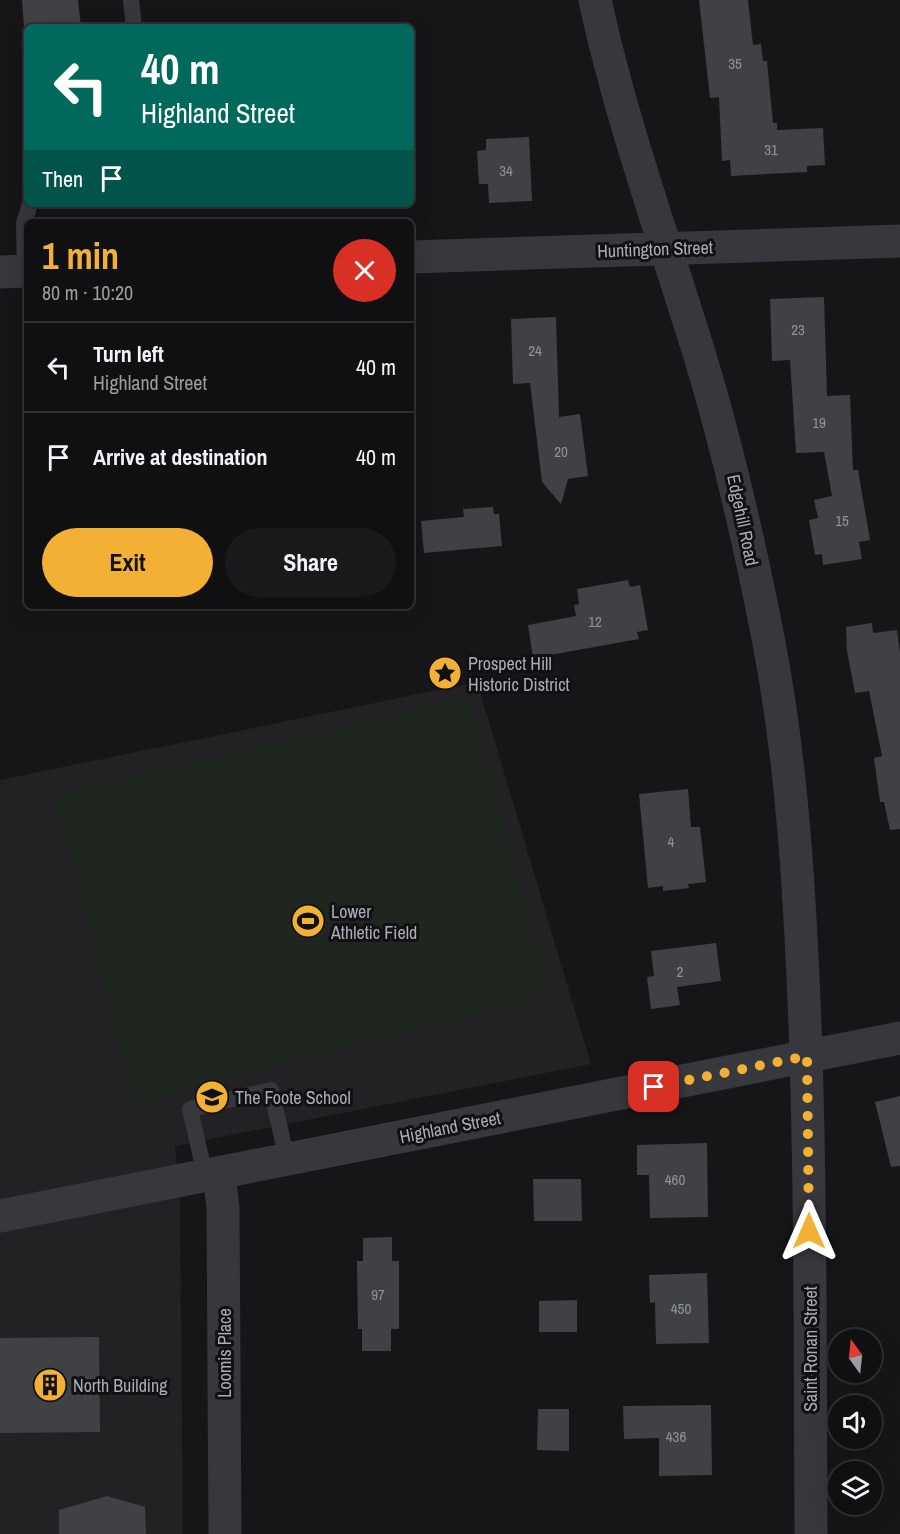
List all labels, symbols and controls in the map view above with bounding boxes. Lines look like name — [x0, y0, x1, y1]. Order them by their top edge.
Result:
text: 40 m — [141, 41, 220, 97]
icon: left — [42, 48, 120, 126]
house number: 35 — [728, 53, 742, 74]
text: Highland Street — [141, 95, 295, 131]
house number: 31 — [764, 139, 778, 160]
house number: 34 — [499, 160, 513, 181]
icon: arrive — [95, 162, 128, 195]
text: Then — [42, 164, 83, 194]
text: 1 min — [42, 232, 119, 280]
street label: Huntington Street — [597, 234, 713, 264]
button: close — [333, 239, 396, 302]
text: 80 m · 10:20 — [42, 279, 133, 306]
house number: 23 — [791, 319, 805, 340]
text: Turn left — [93, 339, 164, 369]
house number: 24 — [528, 340, 542, 361]
icon: left — [42, 351, 75, 384]
text: 40 m — [356, 352, 396, 382]
text: Highland Street — [93, 369, 207, 396]
house number: 19 — [812, 412, 826, 433]
icon: arrive — [42, 441, 75, 474]
house number: 20 — [554, 441, 568, 462]
text: Arrive at destination — [93, 442, 267, 472]
text: 40 m — [356, 442, 396, 472]
street label: Edgehill Road — [721, 472, 765, 568]
house number: 15 — [835, 510, 849, 531]
button: Exit — [42, 528, 213, 597]
button: Share — [225, 528, 396, 597]
house number: 12 — [588, 611, 602, 632]
place label: Prospect Hill Historic District — [468, 651, 570, 697]
place icon: Prospect Hill Historic District — [427, 655, 463, 691]
house number: 4 — [668, 831, 675, 852]
place label: Lower Athletic Field — [330, 899, 417, 945]
sports icon: Lower Athletic Field — [290, 903, 326, 939]
house number: 2 — [677, 961, 684, 982]
pin — [628, 1061, 679, 1112]
icon: arrive — [637, 1070, 670, 1103]
school or university icon: The Foote School — [194, 1079, 230, 1115]
place label: The Foote School — [235, 1085, 351, 1110]
street label: Highland Street — [397, 1105, 503, 1149]
house number: 460 — [665, 1169, 685, 1190]
position arrow — [777, 1199, 841, 1263]
house number: 97 — [371, 1284, 385, 1305]
street label: Saint Ronan Street — [798, 1286, 823, 1412]
house number: 450 — [671, 1298, 691, 1319]
street label: Loomis Place — [212, 1308, 237, 1398]
north arrow — [828, 1329, 882, 1383]
map controls — [828, 1329, 882, 1515]
building icon: North Building — [32, 1367, 68, 1403]
place label: North Building — [73, 1373, 168, 1398]
button: sound — [828, 1395, 882, 1449]
house number: 436 — [666, 1426, 686, 1447]
button: layers — [828, 1461, 882, 1515]

